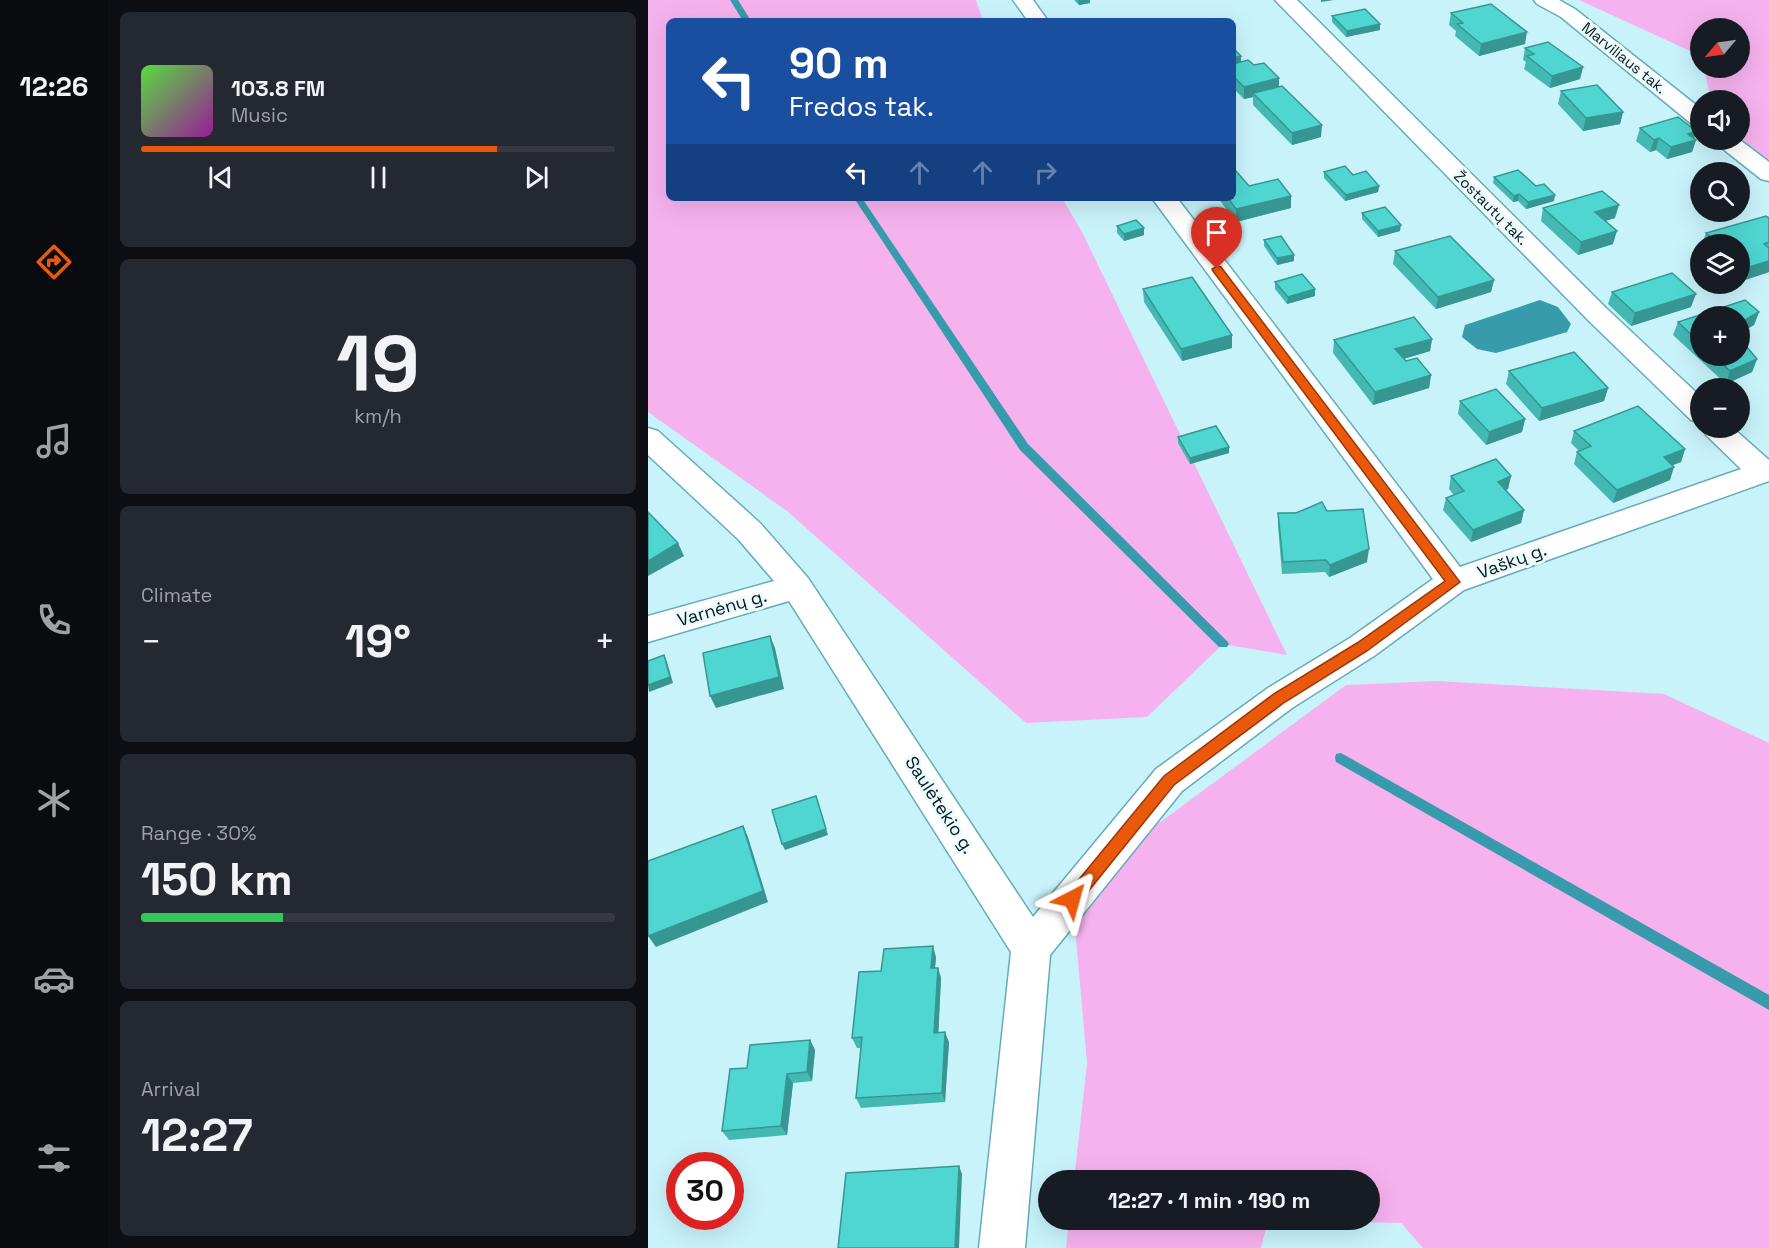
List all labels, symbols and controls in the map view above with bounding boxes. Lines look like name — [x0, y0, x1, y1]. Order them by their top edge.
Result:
street label: Marviliaus tak. — [1578, 18, 1670, 97]
north arrow — [1690, 18, 1750, 78]
map controls — [1690, 18, 1750, 438]
text: 90 m — [789, 37, 889, 90]
icon: left — [690, 42, 768, 120]
text: 12:26 — [19, 69, 89, 104]
text: 103.8 FM — [231, 74, 325, 102]
text: Fredos tak. — [789, 89, 934, 124]
button: sound — [1690, 90, 1750, 150]
text: Music — [231, 102, 288, 128]
icon: left — [840, 156, 873, 189]
icon: ahead — [903, 156, 936, 189]
icon: ahead — [966, 156, 999, 189]
icon: right — [1029, 156, 1062, 189]
icon: previous — [204, 161, 237, 194]
icon: pause — [362, 161, 395, 194]
icon: next — [520, 161, 553, 194]
button: search — [1690, 162, 1750, 222]
street label: Žostautų tak. — [1450, 167, 1532, 249]
pin — [1191, 207, 1242, 269]
icon: arrive — [1200, 216, 1233, 249]
button: layers — [1690, 234, 1750, 294]
icon: directions — [33, 241, 75, 283]
button: + — [1690, 306, 1750, 366]
text: 19 — [336, 314, 420, 414]
button: − — [1690, 378, 1750, 438]
text: km/h — [354, 403, 402, 429]
icon: music — [33, 420, 75, 462]
street label: Vaškų g. — [1474, 537, 1549, 584]
text: Climate — [141, 582, 212, 608]
street label: Varnėnų g. — [674, 584, 769, 631]
icon: phone — [33, 599, 75, 641]
text: 19° — [345, 613, 411, 670]
text: − — [141, 621, 161, 663]
text: + — [595, 621, 615, 663]
street label: Saulėtekio g. — [900, 752, 980, 858]
icon: climate — [33, 779, 75, 821]
text: Range · 30% — [141, 820, 256, 846]
text: 150 km — [141, 851, 293, 908]
position arrow — [1040, 867, 1104, 931]
icon: car — [33, 958, 75, 1000]
text: Arrival — [141, 1076, 200, 1102]
text: 12:27 — [141, 1107, 253, 1164]
icon: filters — [33, 1137, 75, 1179]
speed limit sign: 30 — [666, 1152, 744, 1230]
text: 12:27 · 1 min · 190 m — [1108, 1186, 1310, 1214]

